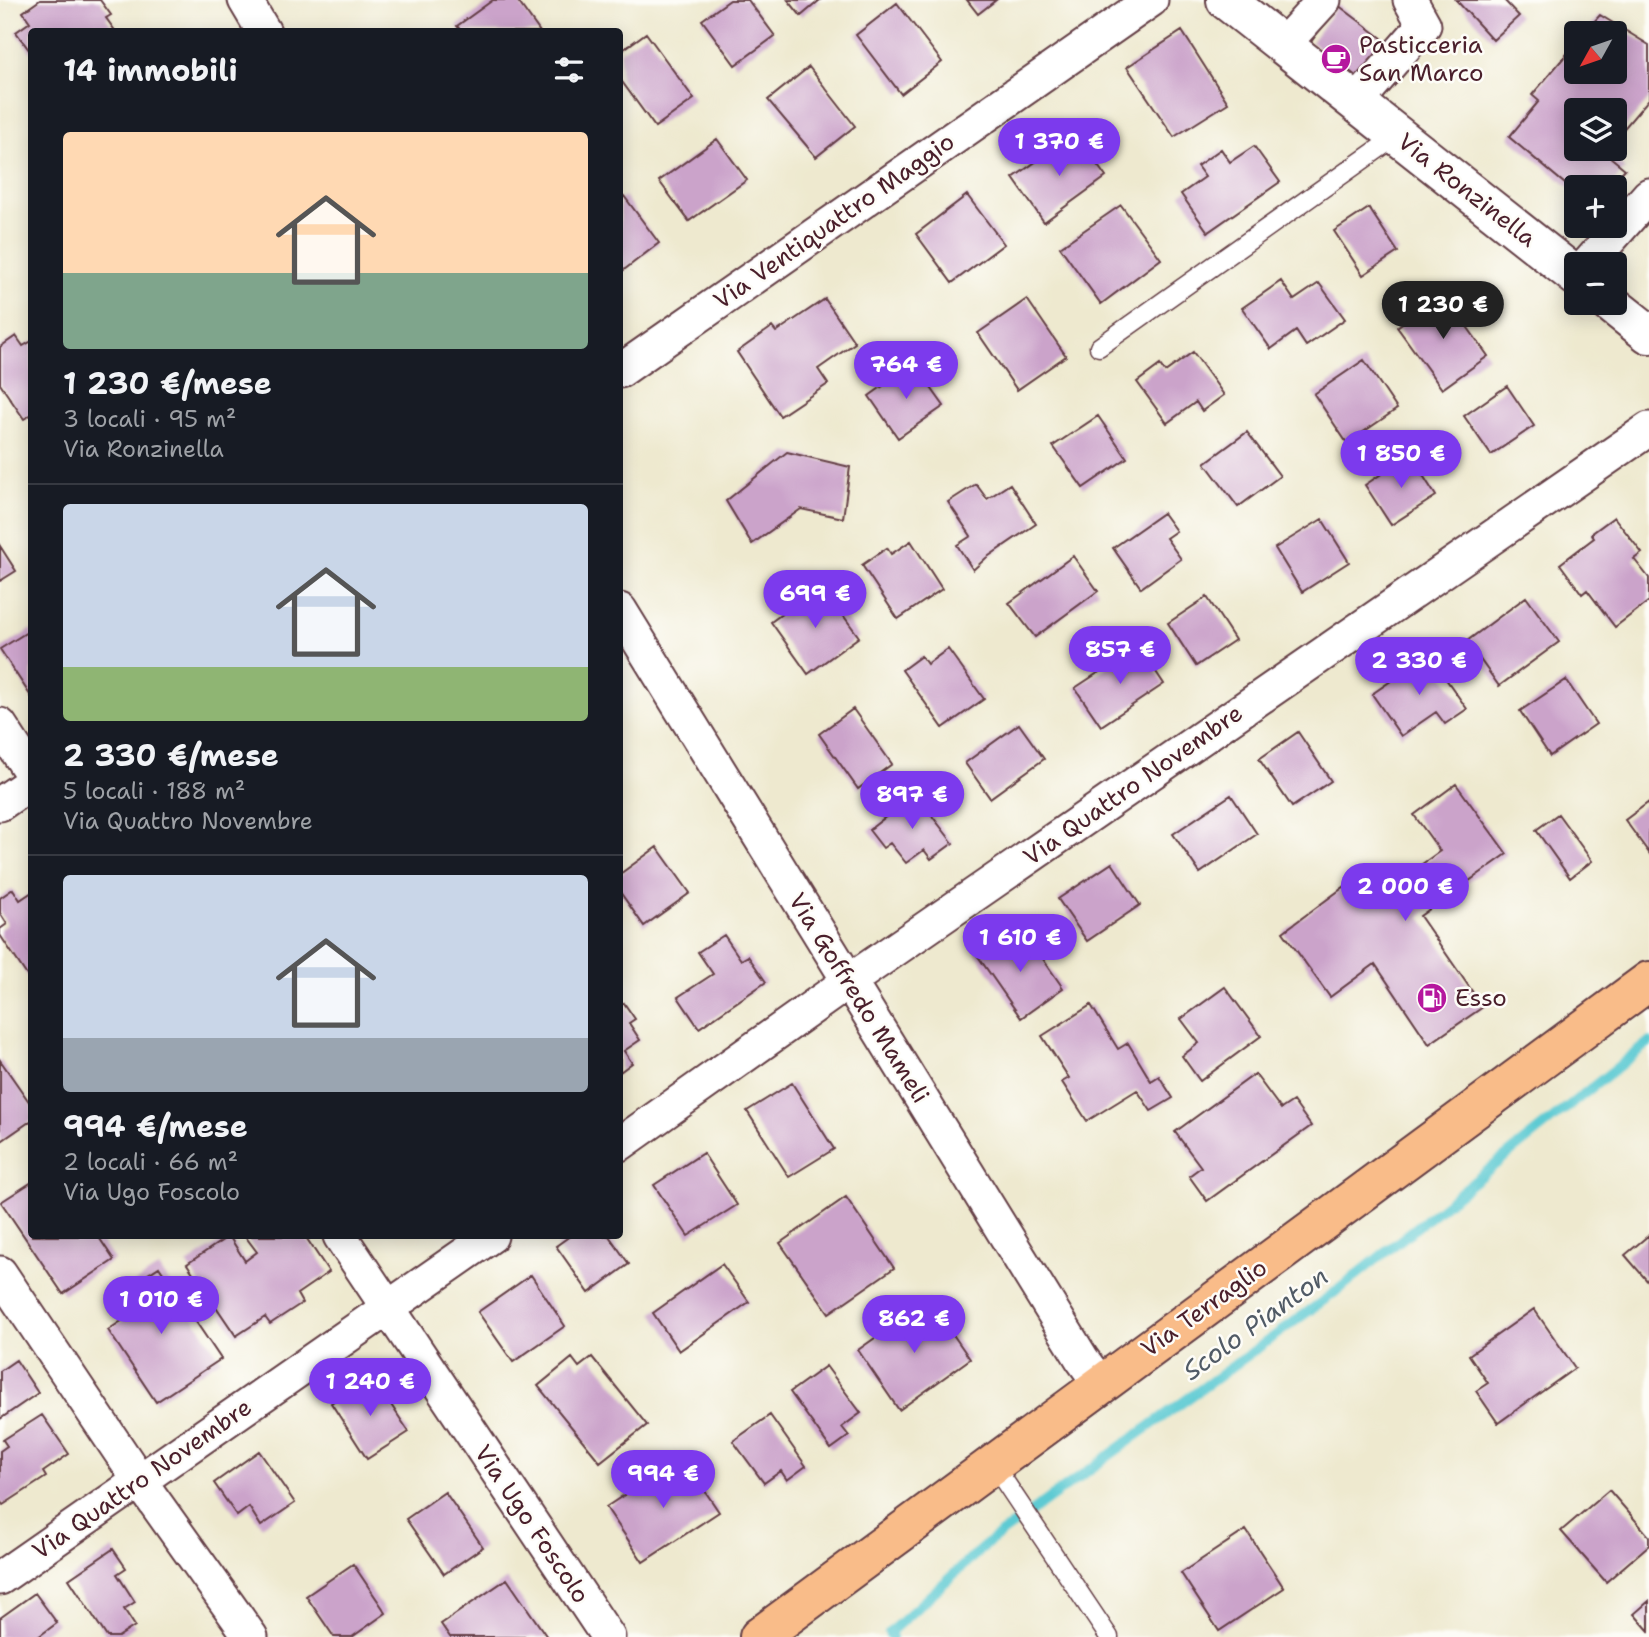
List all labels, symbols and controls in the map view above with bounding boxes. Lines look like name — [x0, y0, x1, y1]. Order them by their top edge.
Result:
north arrow — [1564, 21, 1628, 84]
map controls — [1564, 21, 1627, 315]
place label: Pasticceria San Marco — [1359, 29, 1484, 89]
cafe icon: Pasticceria San Marco — [1319, 42, 1353, 76]
text: 14 immobili — [63, 50, 238, 91]
icon: filters — [550, 51, 588, 89]
button: layers — [1564, 98, 1627, 161]
pin: 1 370 € — [994, 118, 1124, 178]
street label: Via Ventiquattro Maggio — [707, 126, 961, 316]
text: 1 370 € — [1014, 126, 1104, 156]
street label: Via Ronzinella — [1391, 126, 1543, 254]
button: + — [1564, 175, 1627, 238]
icon: home — [263, 177, 389, 303]
button: − — [1564, 252, 1627, 315]
pin: 1 230 € — [1378, 282, 1508, 341]
text: 1 230 € — [1398, 289, 1488, 319]
pin: 764 € — [857, 342, 955, 401]
text: 764 € — [870, 349, 942, 379]
text: 1 230 €/mese — [63, 363, 272, 404]
text: 3 locali · 95 m² — [63, 404, 236, 434]
pin: 1 850 € — [1336, 430, 1466, 490]
text: Via Ronzinella — [63, 434, 224, 464]
text: 1 850 € — [1357, 438, 1445, 468]
icon: home — [263, 549, 389, 675]
pin: 699 € — [766, 570, 864, 630]
text: 699 € — [779, 578, 851, 608]
pin: 857 € — [1071, 626, 1169, 686]
text: 857 € — [1085, 634, 1155, 664]
pin: 2 330 € — [1354, 638, 1484, 697]
text: 2 330 € — [1371, 645, 1467, 675]
street label: Via Quattro Novembre — [1017, 697, 1249, 873]
text: 2 330 €/mese — [63, 735, 279, 776]
pin: 897 € — [863, 772, 961, 831]
text: 5 locali · 188 m² — [63, 776, 245, 806]
text: 897 € — [876, 779, 948, 809]
text: Via Quattro Novembre — [63, 806, 313, 836]
pin: 2 000 € — [1340, 864, 1470, 923]
text: 2 000 € — [1357, 871, 1453, 901]
street label: Via Goffredo Mameli — [781, 887, 937, 1109]
pin: 1 610 € — [955, 914, 1085, 974]
icon: home — [263, 920, 389, 1046]
text: 1 610 € — [979, 922, 1061, 952]
fuel station icon: Esso — [1415, 981, 1449, 1015]
place label: Esso — [1455, 982, 1507, 1014]
text: 994 €/mese — [63, 1106, 248, 1147]
text: 2 locali · 66 m² — [63, 1147, 238, 1177]
text: Via Ugo Foscolo — [63, 1177, 240, 1207]
street label: Via Terraglio — [1135, 1251, 1273, 1365]
water label: Scolo Pianton — [1175, 1258, 1335, 1388]
pin: 1 010 € — [96, 1276, 226, 1336]
text: 1 010 € — [119, 1284, 203, 1314]
pin: 862 € — [865, 1296, 963, 1355]
text: 862 € — [878, 1303, 950, 1333]
pin: 1 240 € — [305, 1358, 435, 1418]
text: 1 240 € — [325, 1366, 415, 1396]
street label: Via Quattro Novembre — [26, 1391, 258, 1567]
street label: Via Ugo Foscolo — [467, 1439, 597, 1609]
pin: 994 € — [614, 1450, 712, 1510]
text: 994 € — [627, 1458, 699, 1488]

